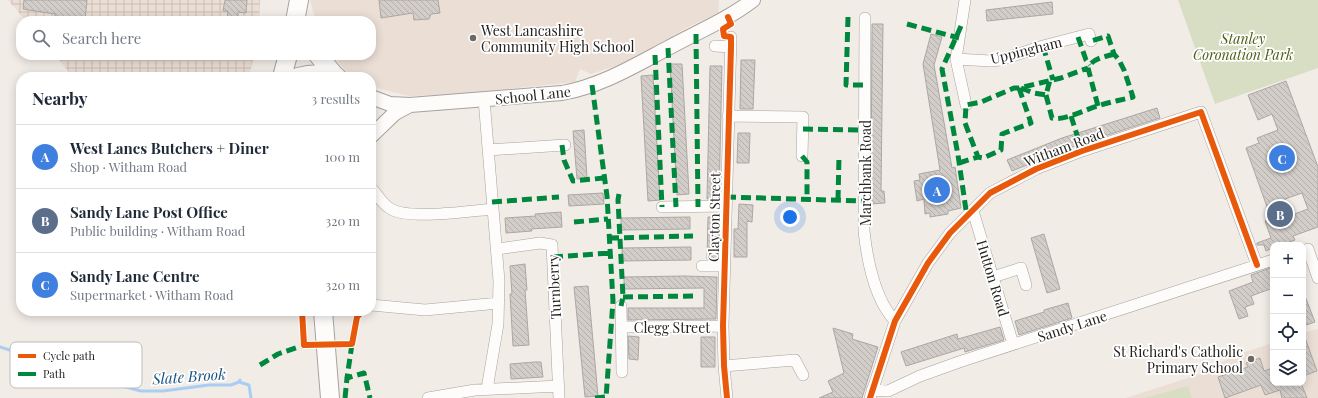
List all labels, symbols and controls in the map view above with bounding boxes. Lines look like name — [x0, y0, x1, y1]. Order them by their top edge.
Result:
search box — [16, 16, 376, 60]
place label: West Lancashire Community High School — [480, 21, 635, 56]
icon: search — [30, 27, 52, 49]
text: Search here — [62, 28, 141, 48]
park label: Stanley Coronation Park — [1193, 29, 1293, 64]
street label: Uppingham — [988, 32, 1064, 68]
marker: West Lancashire Community High School — [468, 33, 478, 43]
street label: School Lane — [494, 82, 572, 108]
text: Nearby — [32, 87, 87, 109]
text: 3 results — [311, 90, 360, 107]
street label: Marchbank Road — [856, 120, 875, 226]
street label: Witham Road — [1020, 123, 1107, 171]
text: West Lancs Butchers + Diner — [70, 138, 269, 158]
pin: C — [1269, 143, 1295, 173]
text: A — [41, 148, 49, 165]
text: 100 m — [325, 148, 360, 165]
text: Shop · Witham Road — [70, 158, 187, 175]
street label: Clayton Street — [704, 171, 724, 262]
pin: A — [924, 175, 950, 205]
pin: B — [1267, 199, 1293, 229]
text: Sandy Lane Post Office — [70, 202, 228, 222]
your location — [780, 207, 800, 227]
text: B — [41, 212, 49, 229]
text: 320 m — [325, 212, 360, 229]
text: Public building · Witham Road — [70, 222, 245, 239]
street label: Hutton Road — [972, 237, 1014, 319]
map controls — [1270, 242, 1306, 386]
button: + — [1270, 242, 1306, 278]
street label: Turnberry — [543, 254, 565, 320]
text: Sandy Lane Centre — [70, 266, 200, 286]
text: C — [40, 276, 50, 293]
text: 320 m — [325, 276, 360, 293]
button: − — [1270, 278, 1306, 314]
text: Supermarket · Witham Road — [70, 286, 234, 303]
street label: Sandy Lane — [1035, 306, 1109, 346]
button: locate — [1270, 314, 1306, 350]
street label: Clegg Street — [634, 318, 711, 337]
legend — [10, 342, 142, 388]
place label: St Richard's Catholic Primary School — [1113, 342, 1243, 377]
text: Cycle path — [43, 348, 95, 363]
button: layers — [1270, 350, 1306, 386]
marker: St Richard's Catholic Primary School — [1246, 354, 1256, 364]
water label: Slate Brook — [151, 363, 227, 389]
text: Path — [43, 366, 66, 381]

